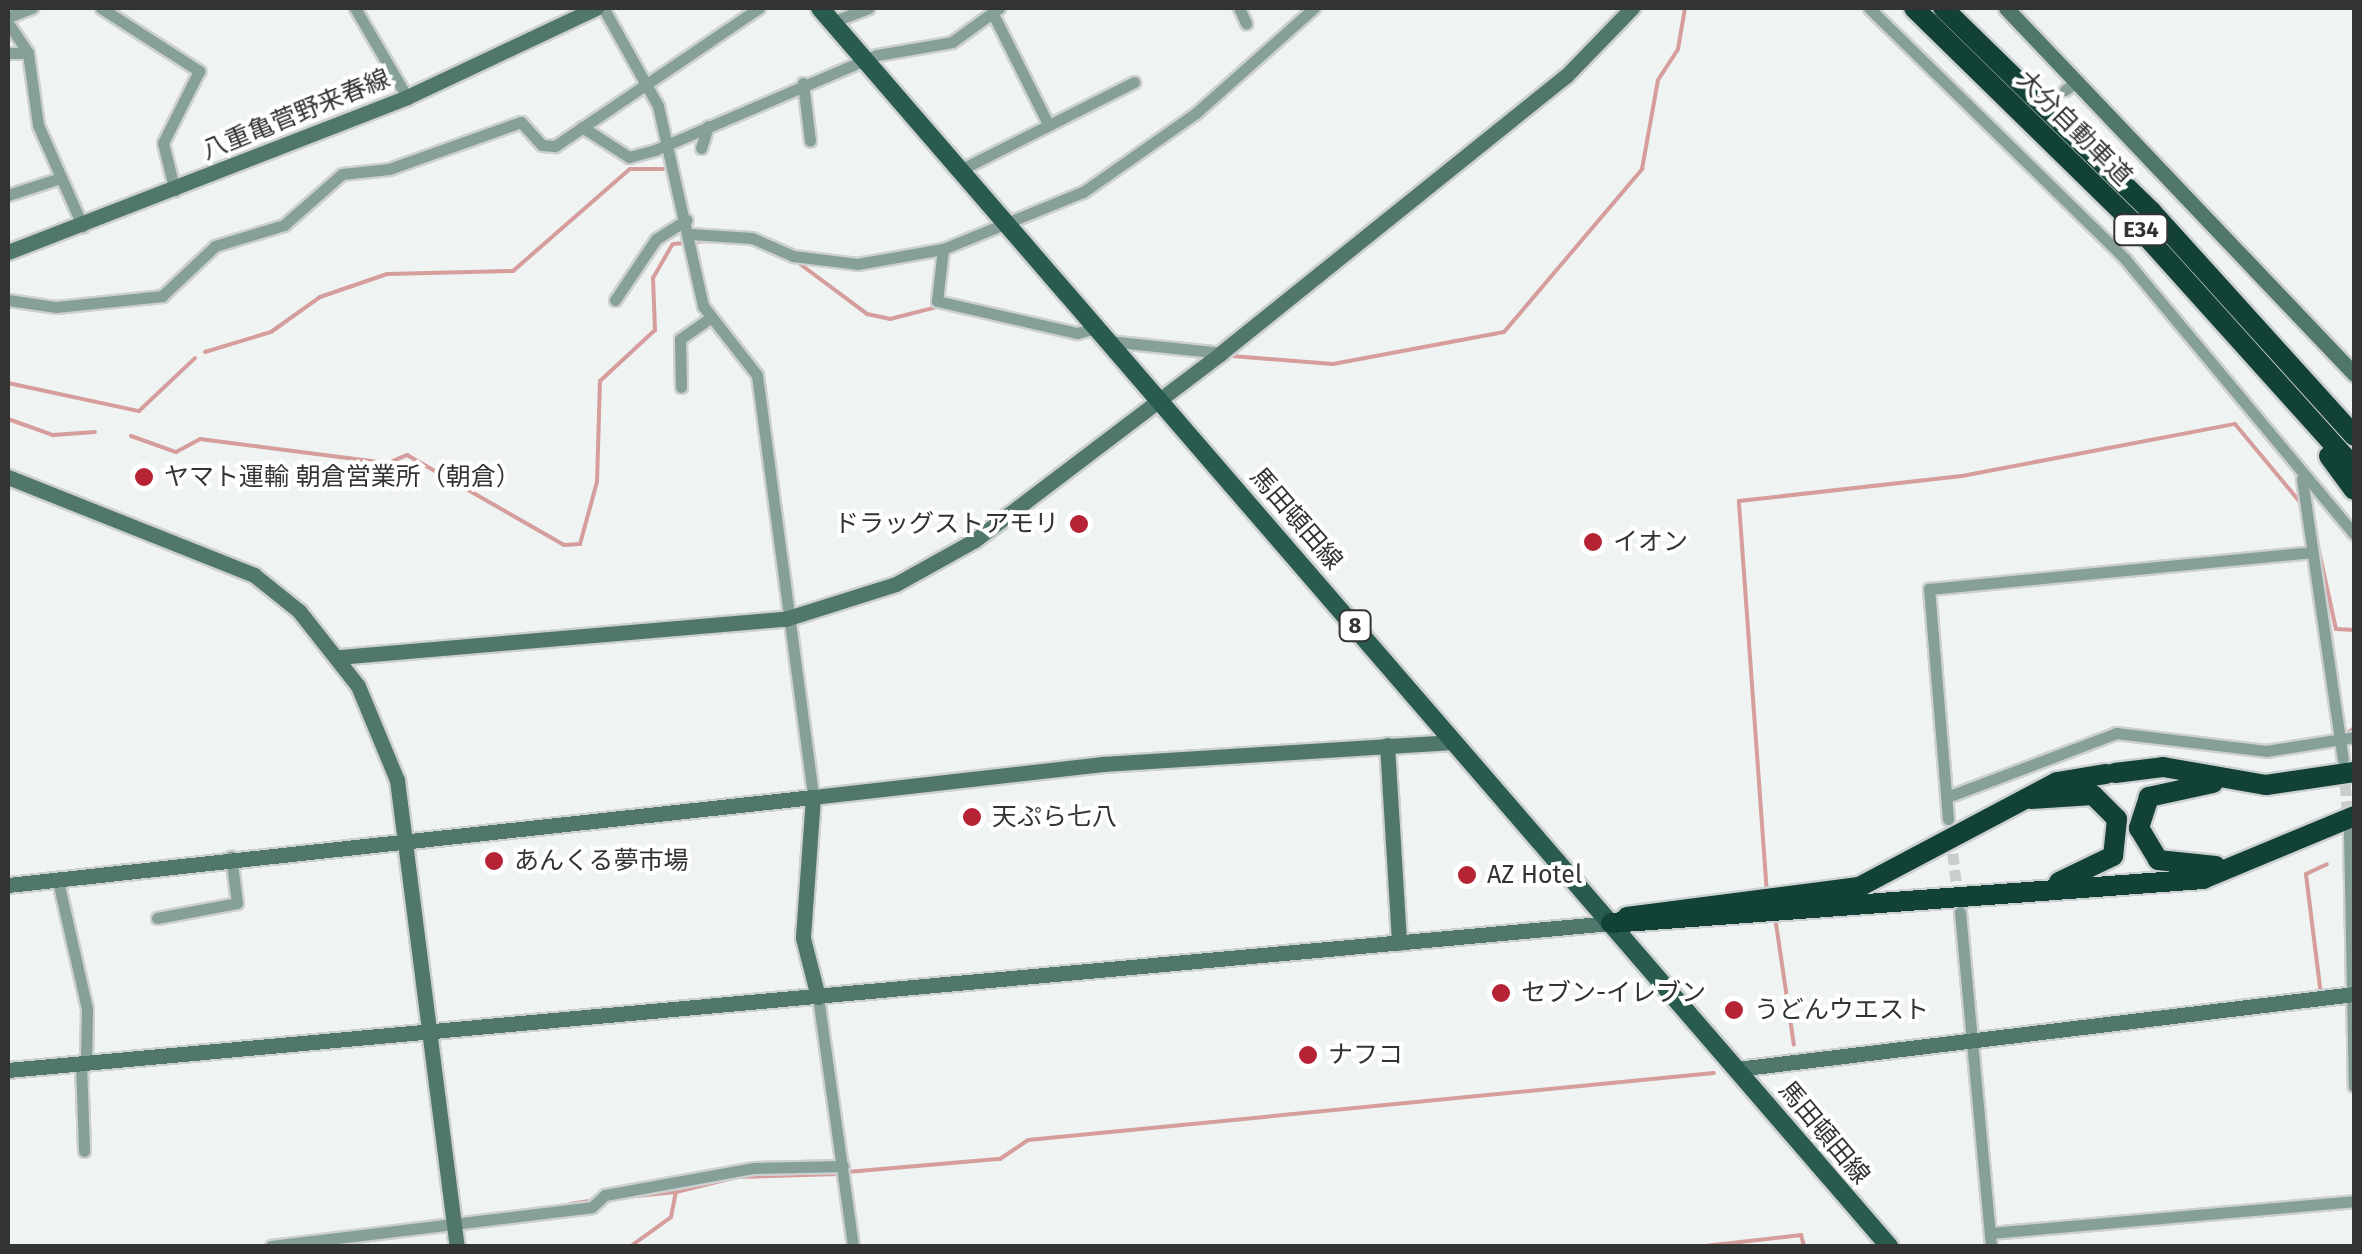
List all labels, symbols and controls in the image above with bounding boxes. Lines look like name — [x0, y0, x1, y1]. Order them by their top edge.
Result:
street label: 八重亀菅野来春線 — [198, 64, 394, 166]
street label: 大分自動車道 — [2010, 64, 2138, 192]
road number: E34 — [2111, 213, 2171, 247]
place label: ヤマト運輸 朝倉営業所（朝倉） — [164, 462, 521, 492]
street label: 馬田頓田線 — [1244, 462, 1348, 576]
marker: ヤマト運輸 朝倉営業所（朝倉） — [133, 466, 155, 488]
place label: ドラッグストアモリ — [834, 509, 1059, 539]
marker: ドラッグストアモリ — [1068, 513, 1090, 535]
place label: イオン — [1613, 527, 1688, 557]
marker: イオン — [1582, 531, 1604, 553]
road number: 8 — [1338, 609, 1372, 643]
place label: 天ぷら七八 — [992, 802, 1117, 832]
marker: 天ぷら七八 — [961, 806, 983, 828]
place label: あんくる夢市場 — [514, 846, 689, 876]
marker: あんくる夢市場 — [483, 850, 505, 872]
place label: AZ Hotel — [1487, 860, 1582, 890]
marker: AZ Hotel — [1456, 864, 1478, 886]
place label: セブン-イレブン — [1521, 978, 1706, 1008]
marker: セブン-イレブン — [1490, 982, 1512, 1004]
place label: うどんウエスト — [1754, 995, 1929, 1025]
marker: うどんウエスト — [1723, 999, 1745, 1021]
place label: ナフコ — [1328, 1040, 1403, 1070]
marker: ナフコ — [1297, 1044, 1319, 1066]
street label: 馬田頓田線 — [1772, 1075, 1876, 1191]

